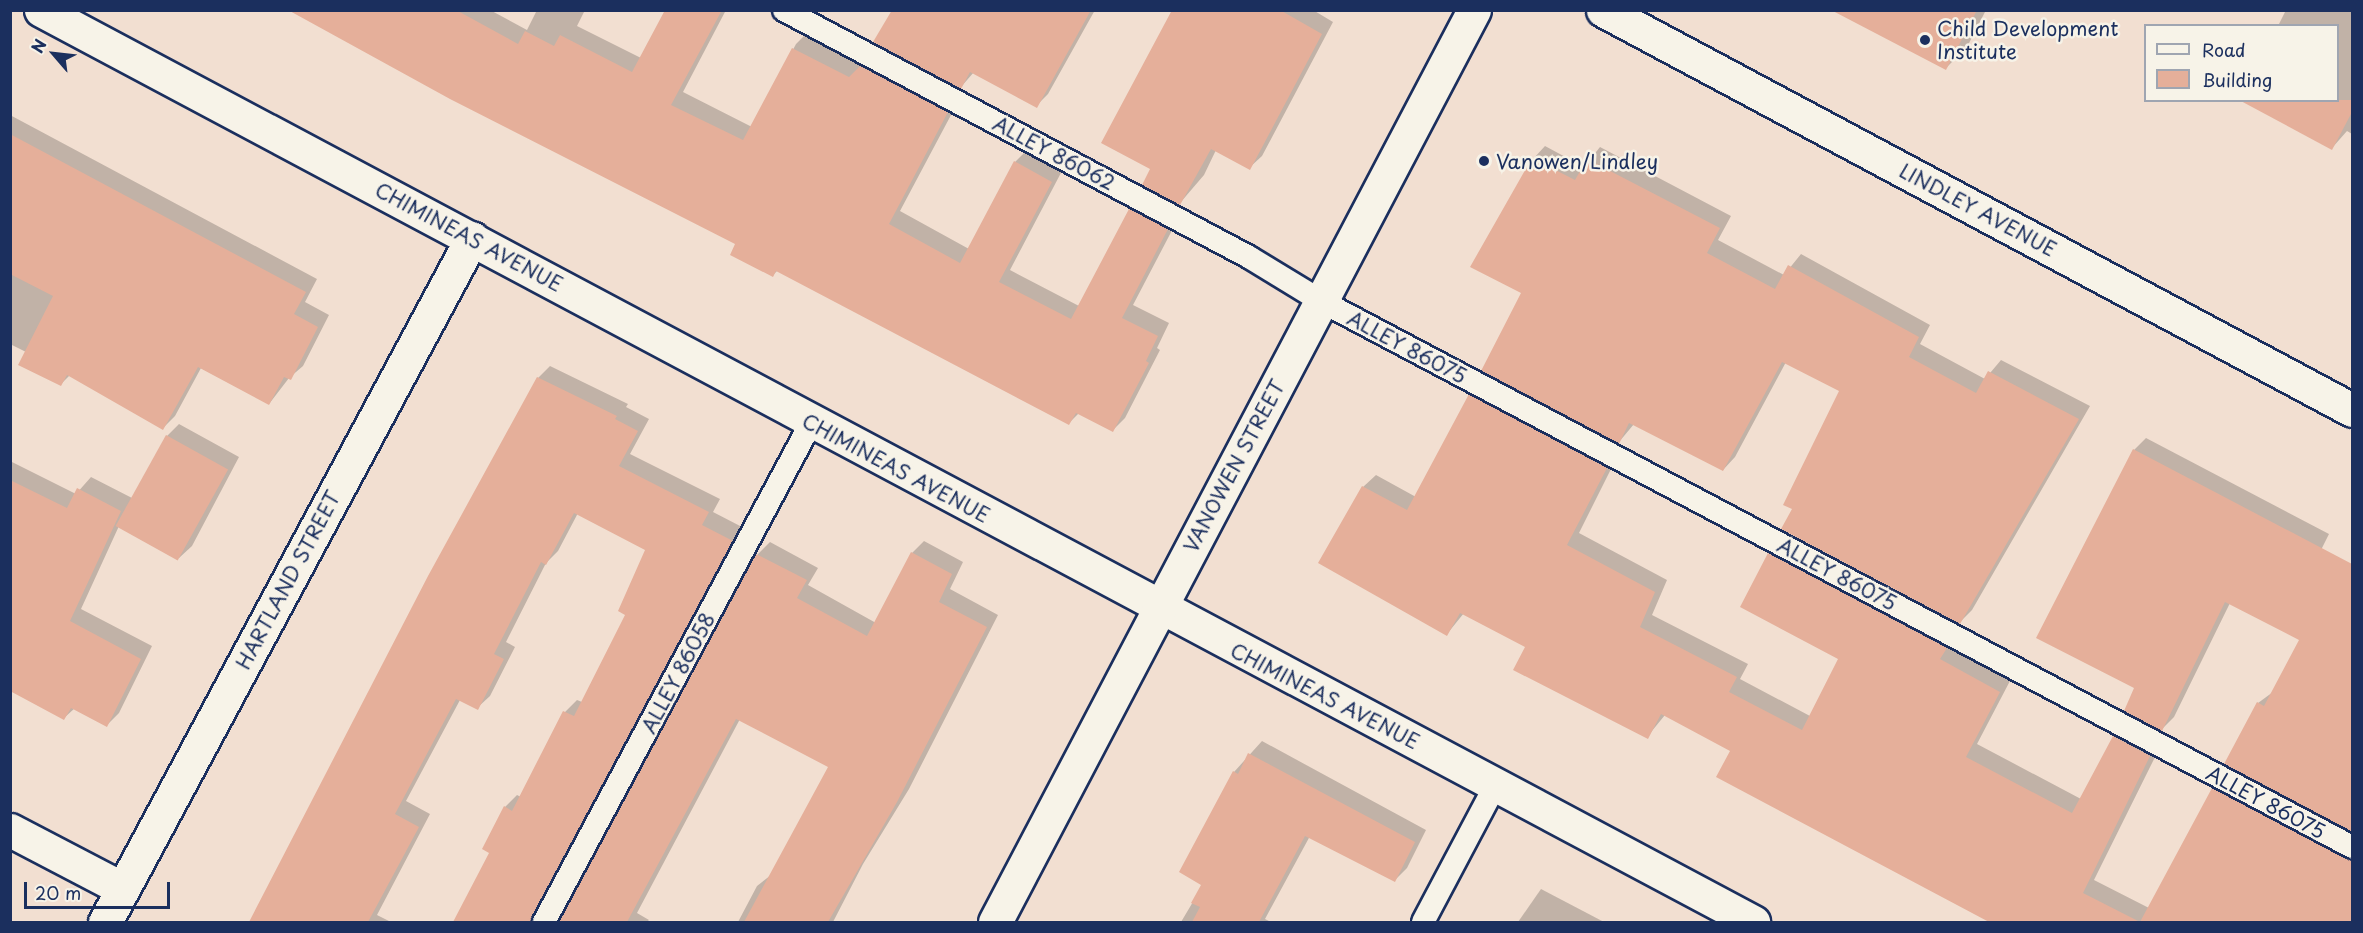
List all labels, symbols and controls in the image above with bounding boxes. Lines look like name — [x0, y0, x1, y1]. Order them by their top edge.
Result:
place label: Child Development Institute — [1937, 16, 2120, 63]
north arrow — [24, 24, 84, 84]
legend — [2144, 24, 2339, 102]
marker: Child Development Institute — [1918, 33, 1932, 47]
text: N — [25, 34, 52, 57]
text: Road — [2202, 36, 2246, 63]
text: Building — [2202, 66, 2272, 93]
street label: ALLEY 86062 — [988, 110, 1120, 196]
place label: Vanowen/Lindley — [1496, 149, 1658, 173]
marker: Vanowen/Lindley — [1477, 154, 1491, 168]
street label: LINDLEY AVENUE — [1895, 158, 2061, 262]
street label: CHIMINEAS AVENUE — [372, 178, 566, 296]
street label: ALLEY 86075 — [1342, 305, 1472, 389]
street label: VANOWEN STREET — [1178, 376, 1290, 556]
street label: CHIMINEAS AVENUE — [799, 409, 993, 527]
street label: HARTLAND STREET — [231, 487, 345, 673]
street label: ALLEY 86075 — [1772, 532, 1902, 616]
street label: ALLEY 86058 — [636, 608, 720, 738]
street label: CHIMINEAS AVENUE — [1227, 638, 1423, 754]
street label: ALLEY 86075 — [2201, 760, 2331, 844]
scale bar — [27, 870, 172, 908]
text: 20 m — [35, 879, 81, 906]

